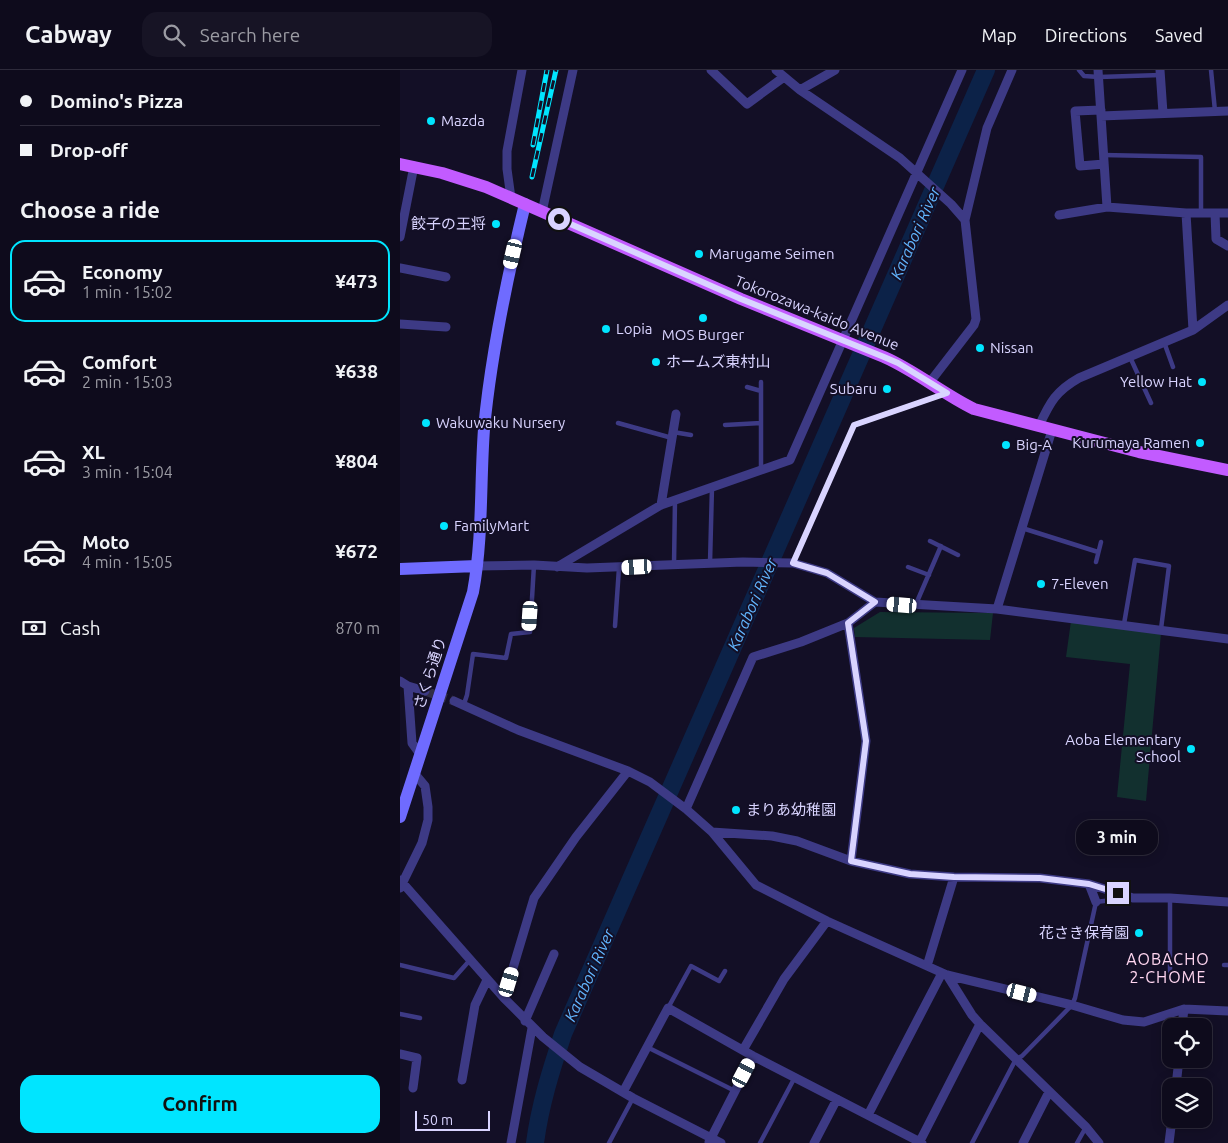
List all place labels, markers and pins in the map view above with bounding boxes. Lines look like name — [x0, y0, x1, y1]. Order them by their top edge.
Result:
place label: Mazda — [441, 112, 485, 129]
marker: Mazda — [425, 115, 437, 127]
place label: 餃子の王将 — [411, 215, 486, 232]
marker: 餃子の王将 — [490, 218, 502, 230]
place label: Marugame Seimen — [709, 245, 835, 262]
marker: Marugame Seimen — [693, 248, 705, 260]
marker: MOS Burger — [697, 312, 709, 324]
place label: Lopia — [616, 320, 653, 337]
marker: Lopia — [600, 323, 612, 335]
place label: MOS Burger — [662, 326, 744, 343]
place label: Nissan — [990, 339, 1034, 356]
marker: Nissan — [974, 342, 986, 354]
place label: ホームズ東村山 — [666, 353, 771, 370]
marker: ホームズ東村山 — [650, 356, 662, 368]
place label: Yellow Hat — [1120, 373, 1192, 390]
marker: Yellow Hat — [1196, 376, 1208, 388]
place label: Subaru — [830, 380, 877, 397]
marker: Subaru — [881, 383, 893, 395]
place label: Wakuwaku Nursery — [436, 414, 565, 431]
marker: Wakuwaku Nursery — [420, 417, 432, 429]
place label: Kurumaya Ramen — [1072, 434, 1190, 451]
place label: Big-A — [1016, 436, 1052, 453]
marker: Kurumaya Ramen — [1194, 437, 1206, 449]
marker: Big-A — [1000, 439, 1012, 451]
place label: FamilyMart — [454, 517, 529, 534]
marker: FamilyMart — [438, 520, 450, 532]
place label: 7-Eleven — [1051, 575, 1109, 592]
marker: 7-Eleven — [1035, 578, 1047, 590]
place label: Aoba Elementary School — [1065, 731, 1181, 765]
marker: Aoba Elementary School — [1185, 743, 1197, 755]
place label: まりあ幼稚園 — [746, 801, 836, 818]
marker: まりあ幼稚園 — [730, 804, 742, 816]
place label: 花さき保育園 — [1039, 924, 1129, 941]
marker: 花さき保育園 — [1133, 927, 1145, 939]

